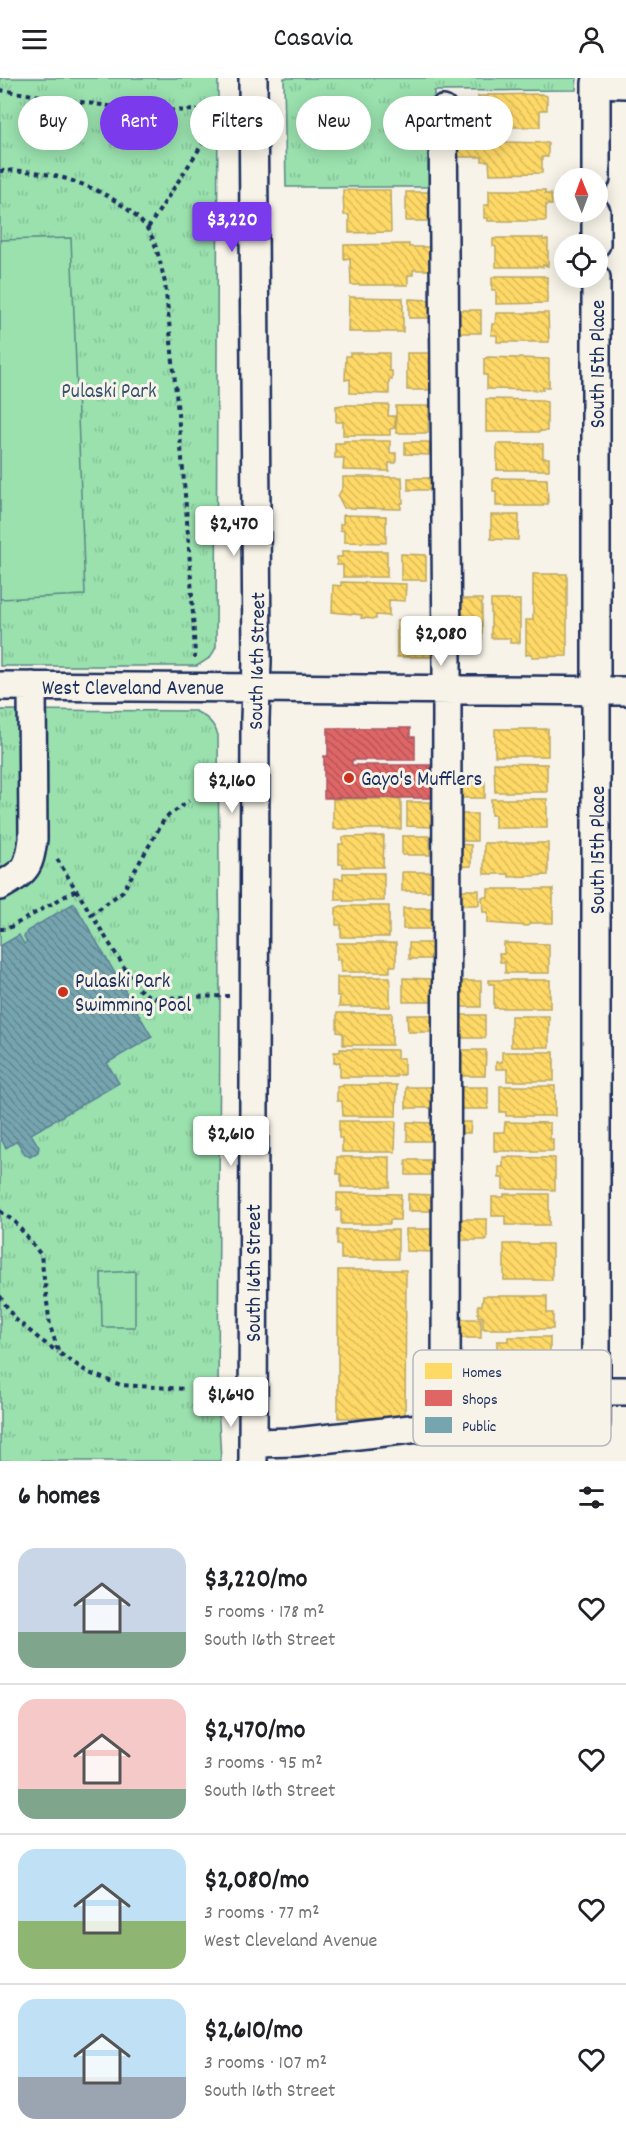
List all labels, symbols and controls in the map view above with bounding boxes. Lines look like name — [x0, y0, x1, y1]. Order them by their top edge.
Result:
text: Casavia — [274, 20, 352, 59]
icon: menu — [18, 23, 51, 56]
icon: person — [575, 23, 608, 56]
chip: Buy — [18, 96, 88, 150]
chip: Rent — [100, 96, 178, 150]
chip: Filters — [190, 96, 284, 150]
chip: New — [296, 96, 371, 150]
chip: Apartment — [383, 96, 513, 150]
north arrow — [554, 168, 608, 222]
map controls — [554, 168, 608, 288]
pin: $3,220 — [183, 202, 281, 253]
text: $3,220 — [206, 207, 258, 235]
button: locate — [554, 234, 608, 288]
street label: South 15th Place — [585, 300, 615, 428]
park label: Pulaski Park — [61, 378, 157, 408]
pin: $2,470 — [185, 506, 283, 557]
text: $2,470 — [209, 511, 259, 539]
street label: South 16th Street — [243, 592, 275, 730]
pin: $2,080 — [392, 616, 490, 667]
text: $2,080 — [415, 621, 467, 649]
street label: West Cleveland Avenue — [42, 675, 224, 705]
pin: $2,160 — [183, 763, 281, 814]
place label: Gayo's Mufflers — [361, 766, 482, 796]
text: $2,160 — [208, 768, 256, 796]
marker: Gayo's Mufflers — [342, 771, 356, 785]
street label: South 15th Place — [585, 786, 615, 914]
place label: Pulaski Park Swimming Pool — [75, 968, 191, 1022]
marker: Pulaski Park Swimming Pool — [56, 985, 70, 999]
pin: $2,610 — [182, 1116, 280, 1167]
text: $2,610 — [207, 1121, 255, 1149]
street label: South 16th Street — [241, 1204, 271, 1342]
legend — [413, 1350, 611, 1446]
text: Homes — [462, 1362, 502, 1385]
pin: $1,640 — [182, 1377, 280, 1428]
text: $1,640 — [207, 1382, 255, 1410]
text: Shops — [462, 1389, 498, 1412]
text: Public — [462, 1416, 496, 1439]
text: 6 homes — [18, 1479, 100, 1516]
icon: filters — [575, 1481, 608, 1514]
text: $3,220/mo — [204, 1562, 307, 1599]
icon: home — [66, 1572, 138, 1644]
icon: heart — [575, 1592, 608, 1625]
text: 5 rooms · 178 m² — [204, 1599, 325, 1627]
text: South 16th Street — [204, 1627, 335, 1655]
text: $2,470/mo — [204, 1713, 305, 1750]
icon: home — [66, 1723, 138, 1795]
icon: heart — [575, 1743, 608, 1776]
text: 3 rooms · 95 m² — [204, 1750, 323, 1778]
text: South 16th Street — [204, 1778, 335, 1806]
text: $2,080/mo — [204, 1863, 309, 1900]
icon: home — [66, 1873, 138, 1945]
icon: heart — [575, 1893, 608, 1926]
text: 3 rooms · 77 m² — [204, 1900, 320, 1928]
text: West Cleveland Avenue — [204, 1928, 377, 1956]
text: $2,610/mo — [204, 2013, 303, 2050]
icon: home — [66, 2023, 138, 2095]
icon: heart — [575, 2043, 608, 2076]
text: 3 rooms · 107 m² — [204, 2050, 327, 2078]
text: South 16th Street — [204, 2078, 335, 2106]

